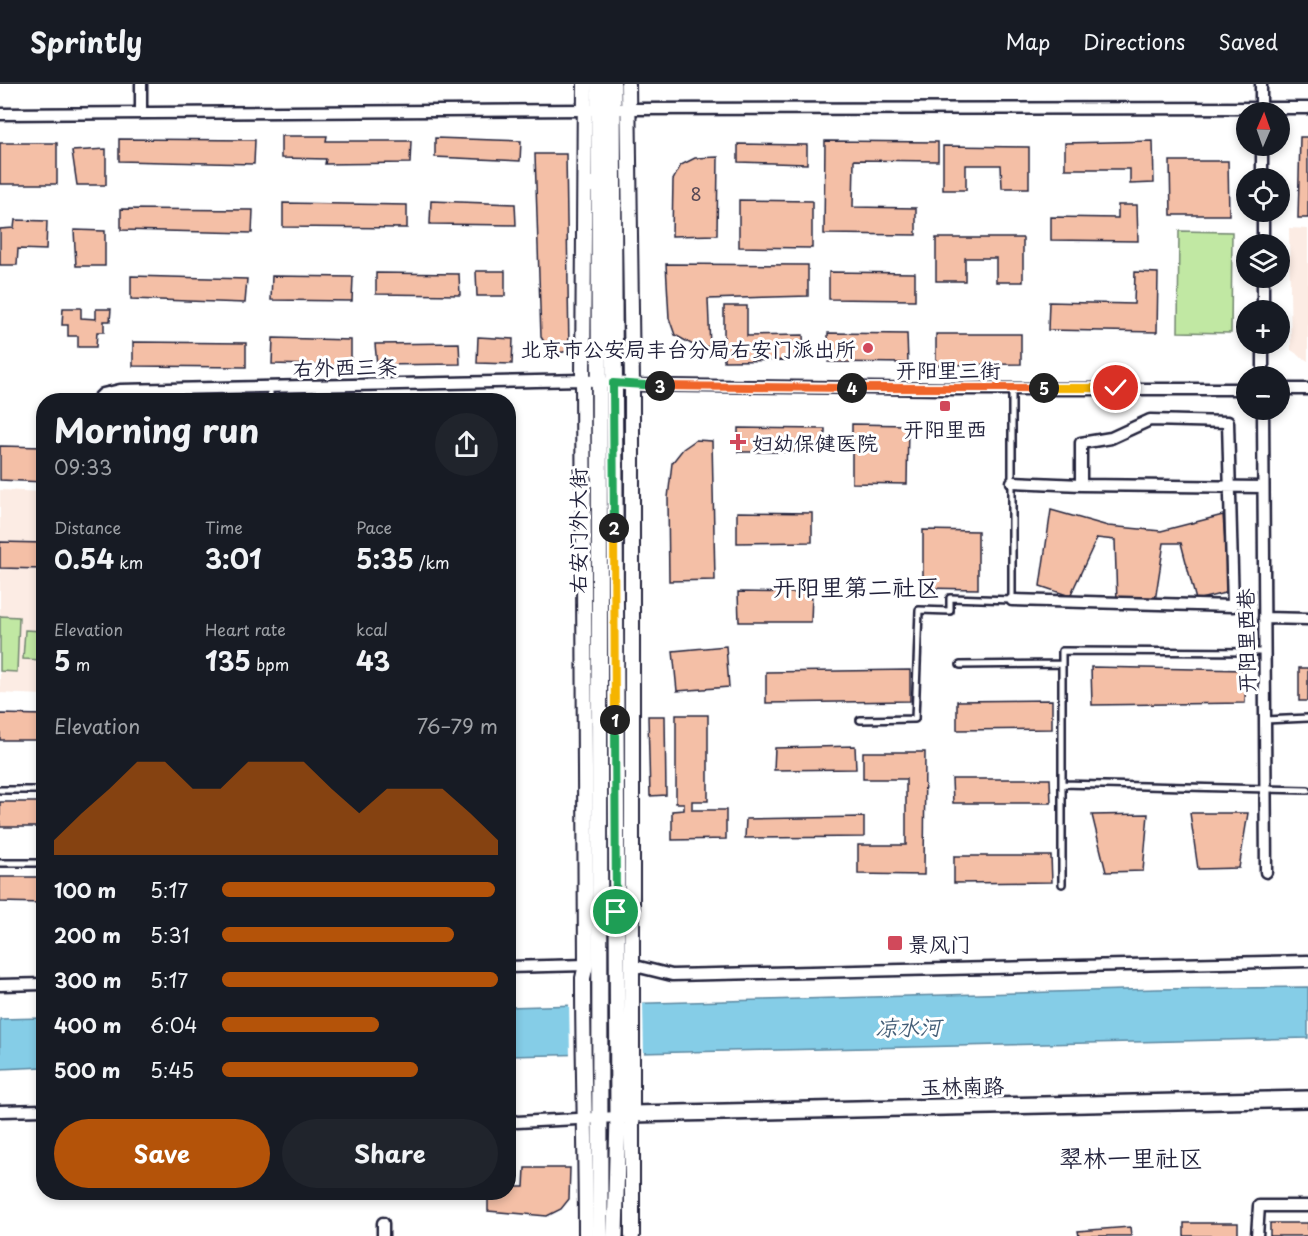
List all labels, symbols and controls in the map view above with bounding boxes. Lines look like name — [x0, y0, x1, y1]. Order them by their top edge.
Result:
text: Sprintly — [30, 20, 142, 63]
text: Map — [1005, 25, 1050, 57]
text: Directions — [1083, 25, 1185, 57]
text: Saved — [1218, 25, 1278, 57]
north arrow — [1236, 102, 1290, 156]
map controls — [1236, 102, 1290, 420]
button: locate — [1236, 168, 1290, 222]
house number: 8 — [690, 180, 702, 207]
button: layers — [1236, 234, 1290, 288]
button: + — [1236, 300, 1290, 354]
place label: 北京市公安局丰台分局右安门派出所 — [520, 332, 856, 364]
marker: 北京市公安局丰台分局右安门派出所 — [861, 341, 875, 355]
street label: 右外西三条 — [292, 349, 398, 383]
street label: 开阳里三街 — [896, 353, 1001, 385]
pin — [1090, 362, 1141, 413]
button: − — [1236, 366, 1290, 420]
pin: 3 — [645, 371, 675, 401]
icon: check — [1099, 371, 1132, 404]
pin: 4 — [837, 373, 867, 403]
pin: 5 — [1029, 373, 1059, 403]
text: 3 — [655, 374, 665, 398]
text: 4 — [847, 376, 857, 400]
text: 5 — [1039, 376, 1049, 400]
marker: 开阳里西 — [938, 399, 952, 413]
text: Morning run — [54, 404, 259, 454]
place label: 开阳里西 — [903, 412, 987, 444]
button: share — [435, 413, 498, 476]
place label: 妇幼保健医院 — [752, 426, 878, 458]
marker: 妇幼保健医院 — [729, 433, 747, 451]
text: 09:33 — [54, 452, 112, 482]
street label: 右安门外大街 — [561, 468, 593, 594]
pin: 2 — [599, 513, 629, 543]
text: Distance — [54, 515, 121, 539]
text: Time — [205, 515, 243, 539]
text: Pace — [356, 515, 392, 539]
text: 2 — [608, 516, 620, 540]
text: 0.54 — [54, 539, 114, 578]
text: 3:01 — [205, 539, 261, 578]
text: 5:35 — [356, 539, 414, 578]
text: km — [114, 550, 143, 574]
text: /km — [414, 550, 450, 574]
district label: 开阳里第二社区 — [772, 568, 940, 604]
street label: 开阳里西巷 — [1228, 588, 1262, 694]
text: Elevation — [54, 617, 123, 641]
text: Heart rate — [205, 617, 286, 641]
text: kcal — [356, 617, 388, 641]
text: 5 — [54, 641, 71, 680]
text: 135 — [205, 641, 251, 680]
text: 43 — [356, 641, 390, 680]
text: m — [71, 652, 90, 676]
text: bpm — [251, 652, 289, 676]
pin: 1 — [600, 705, 630, 735]
text: 1 — [611, 708, 619, 732]
text: Elevation — [54, 711, 140, 741]
text: 76–79 m — [417, 711, 498, 741]
text: 100 m — [54, 875, 116, 905]
text: 5:17 — [150, 875, 188, 905]
pin — [590, 886, 641, 937]
icon: arrive — [599, 895, 632, 928]
text: 200 m — [54, 920, 121, 950]
text: 5:31 — [150, 920, 190, 950]
place label: 景风门 — [908, 927, 971, 959]
marker: 景风门 — [886, 934, 904, 952]
text: 300 m — [54, 965, 122, 995]
text: 5:17 — [150, 965, 188, 995]
water label: 凉水河 — [875, 1009, 944, 1043]
text: 400 m — [54, 1010, 122, 1040]
text: 6:04 — [150, 1010, 198, 1040]
text: 500 m — [54, 1055, 121, 1085]
text: 5:45 — [150, 1055, 194, 1085]
street label: 玉林南路 — [920, 1068, 1004, 1102]
button: Save — [54, 1119, 270, 1188]
button: Share — [282, 1119, 498, 1188]
district label: 翠林一里社区 — [1059, 1139, 1203, 1175]

